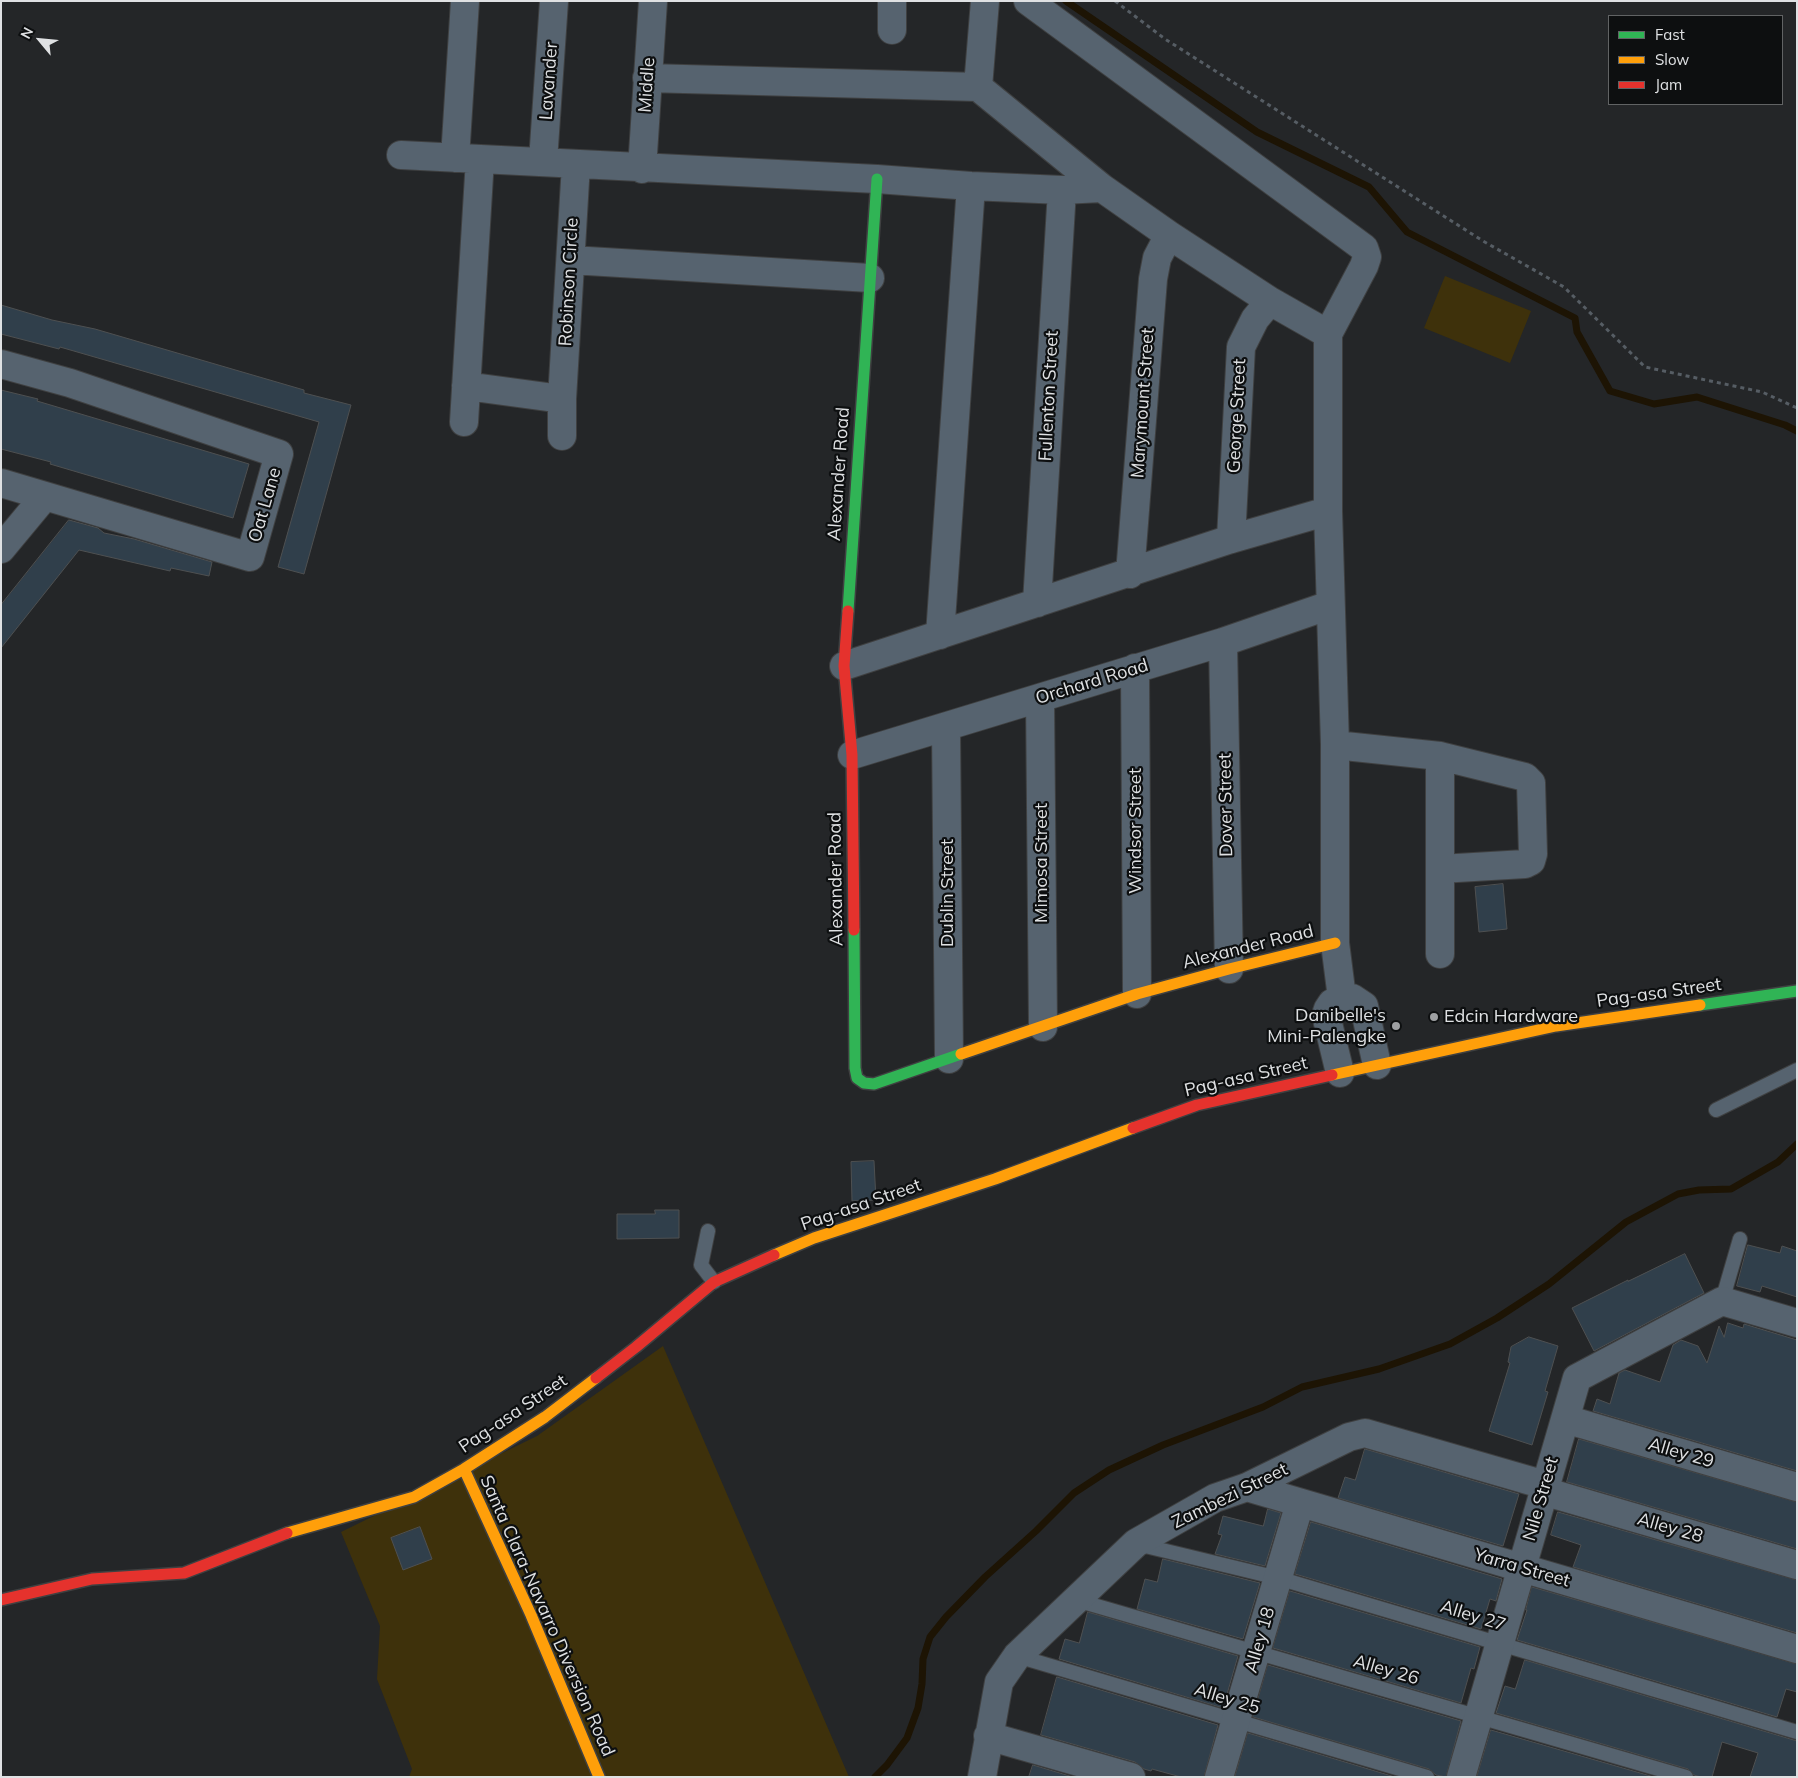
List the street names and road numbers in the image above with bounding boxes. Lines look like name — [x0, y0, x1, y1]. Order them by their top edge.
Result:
street label: Lavander — [535, 41, 563, 121]
street label: Middle — [634, 57, 660, 113]
street label: Robinson Circle — [555, 217, 583, 347]
street label: Marymount Street — [1127, 327, 1159, 479]
street label: Fullenton Street — [1035, 330, 1063, 462]
street label: George Street — [1223, 358, 1251, 474]
street label: Alexander Road — [824, 406, 854, 542]
street label: Oat Lane — [244, 465, 286, 545]
street label: Orchard Road — [1033, 655, 1151, 709]
street label: Dover Street — [1214, 753, 1238, 857]
street label: Windsor Street — [1125, 768, 1147, 894]
street label: Mimosa Street — [1031, 803, 1053, 923]
street label: Alexander Road — [824, 812, 848, 946]
street label: Dublin Street — [937, 839, 959, 947]
street label: Alexander Road — [1180, 920, 1316, 974]
street label: Pag-asa Street — [1595, 974, 1723, 1012]
street label: Pag-asa Street — [1182, 1052, 1310, 1102]
street label: Pag-asa Street — [798, 1174, 924, 1236]
street label: Pag-asa Street — [455, 1370, 571, 1458]
street label: Alley 29 — [1646, 1433, 1716, 1473]
street label: Nile Street — [1519, 1455, 1563, 1543]
street label: Zambezi Street — [1169, 1459, 1291, 1533]
street label: Santa Clara-Navarro Diversion Road — [475, 1472, 619, 1760]
street label: Alley 28 — [1635, 1508, 1705, 1548]
street label: Yarra Street — [1472, 1544, 1572, 1592]
street label: Alley 27 — [1438, 1596, 1508, 1636]
street label: Alley 18 — [1240, 1605, 1280, 1675]
street label: Alley 26 — [1351, 1650, 1421, 1690]
street label: Alley 25 — [1192, 1679, 1262, 1719]

